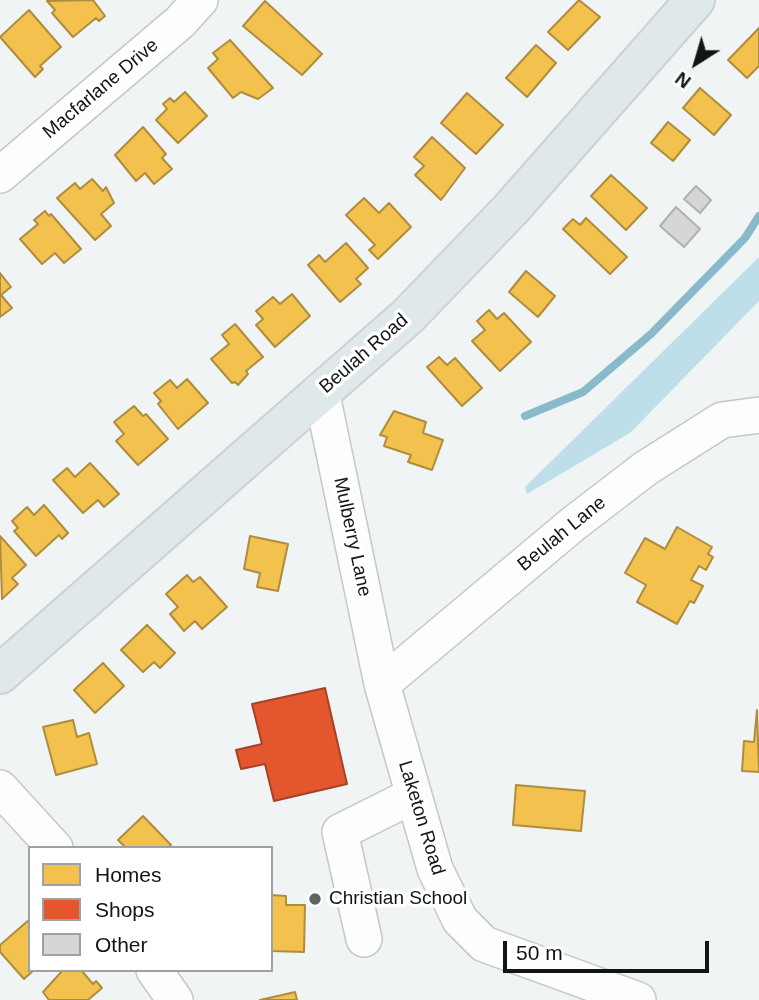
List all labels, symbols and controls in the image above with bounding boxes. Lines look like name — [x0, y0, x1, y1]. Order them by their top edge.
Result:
north arrow — [661, 28, 731, 98]
street label: Macfarlane Drive — [39, 34, 163, 144]
text: N — [671, 68, 695, 93]
street label: Beulah Road — [315, 309, 413, 399]
street label: Mulberry Lane — [328, 475, 376, 599]
street label: Beulah Lane — [513, 492, 611, 576]
street label: Laketon Road — [393, 758, 449, 878]
legend — [28, 846, 273, 972]
text: Homes — [95, 863, 162, 886]
place label: Christian School — [329, 888, 467, 910]
marker: Christian School — [307, 891, 323, 907]
text: Shops — [95, 898, 155, 921]
scale bar — [507, 926, 714, 970]
text: Other — [95, 933, 148, 956]
text: 50 m — [516, 941, 563, 964]

